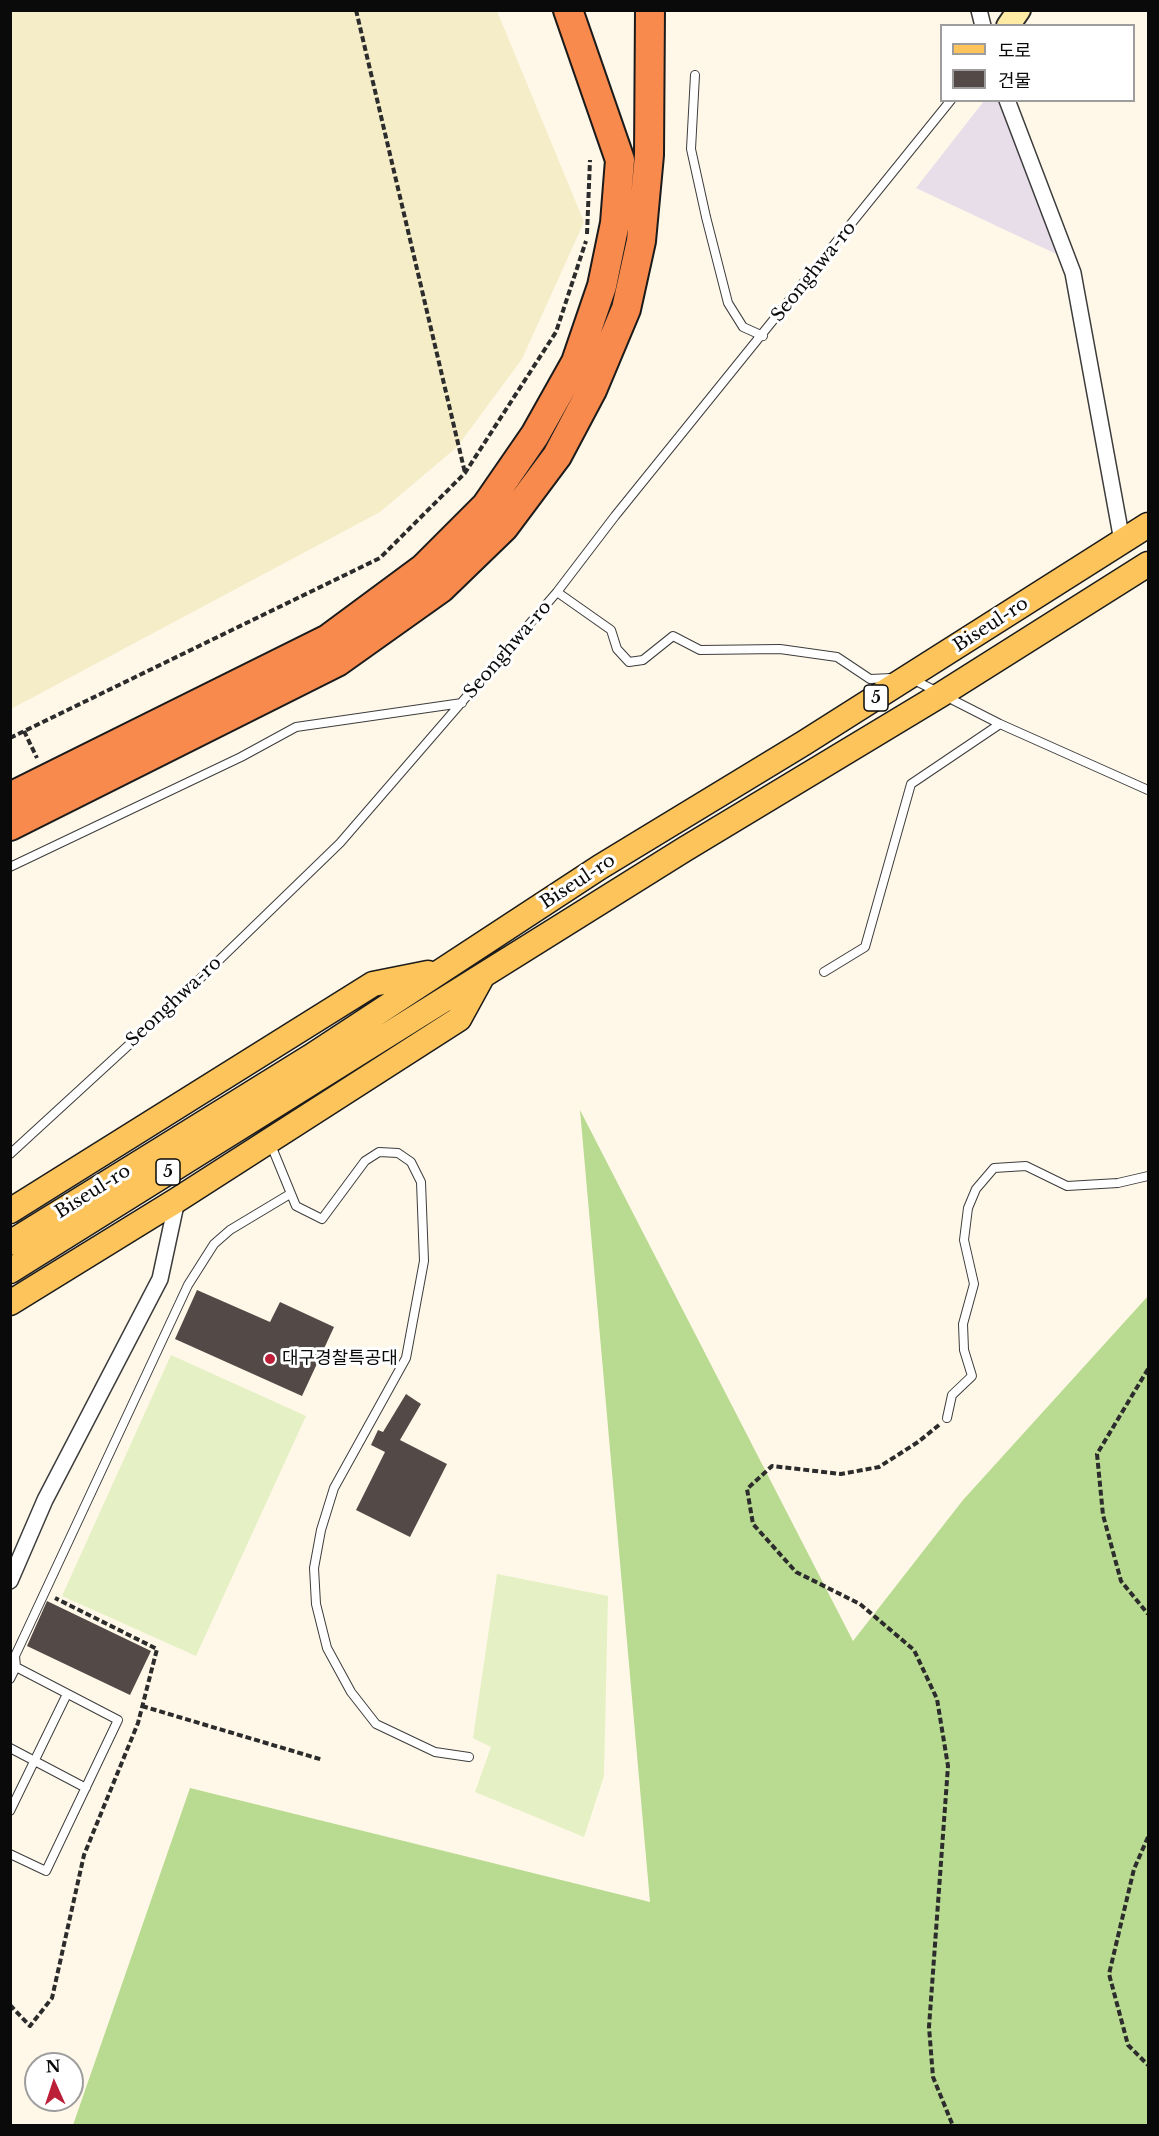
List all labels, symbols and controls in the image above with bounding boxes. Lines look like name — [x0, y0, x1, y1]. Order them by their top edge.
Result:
legend — [940, 24, 1135, 102]
text: 도로 — [998, 40, 1031, 62]
text: 건물 — [998, 70, 1031, 92]
street label: Seonghwa-ro — [767, 218, 861, 326]
street label: Biseul-ro — [950, 593, 1032, 657]
street label: Seonghwa-ro — [460, 597, 556, 703]
road number: 5 — [864, 685, 888, 711]
street label: Biseul-ro — [537, 850, 619, 914]
street label: Seonghwa-ro — [122, 952, 226, 1052]
road number: 5 — [156, 1159, 180, 1185]
street label: Biseul-ro — [51, 1160, 135, 1224]
place label: 대구경찰특공대 — [282, 1348, 398, 1370]
marker: 대구경찰특공대 — [263, 1352, 277, 1366]
north arrow — [24, 2052, 84, 2112]
text: N — [45, 2056, 61, 2076]

